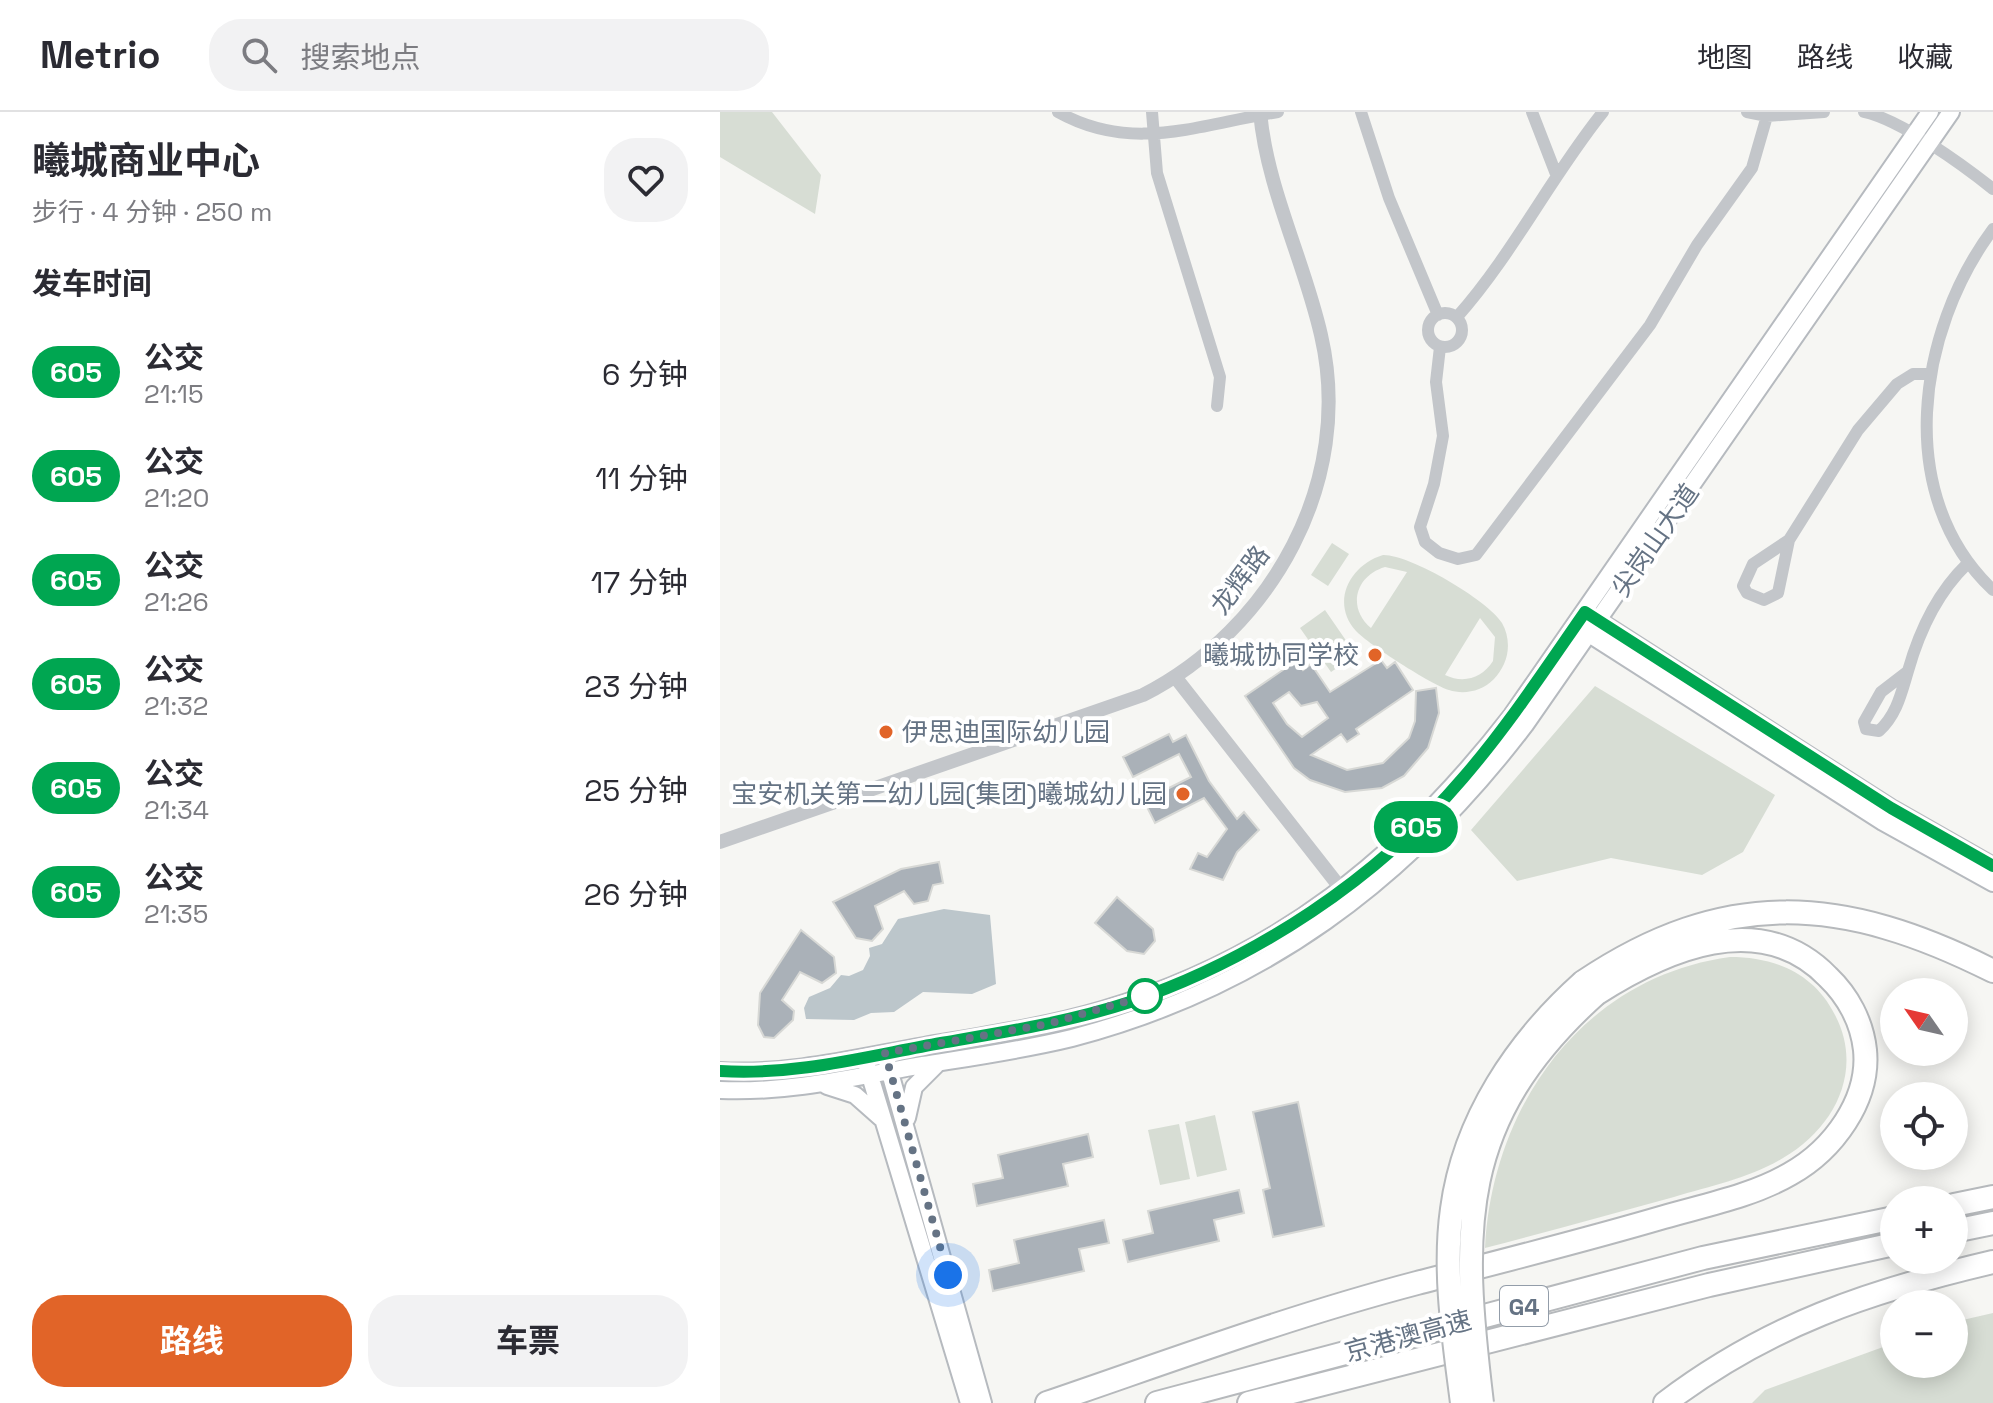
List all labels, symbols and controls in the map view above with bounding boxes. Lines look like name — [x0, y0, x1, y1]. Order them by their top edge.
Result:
search box — [209, 19, 769, 91]
text: Metrio — [40, 31, 161, 79]
icon: search — [237, 33, 281, 77]
text: 搜索地点 — [301, 38, 421, 77]
text: 地图 — [1697, 39, 1753, 75]
text: 路线 — [1797, 39, 1853, 75]
text: 收藏 — [1897, 39, 1953, 75]
text: 曦城商业中心 — [32, 137, 260, 185]
button: heart — [604, 138, 688, 222]
text: 步行 · 4 分钟 · 250 m — [32, 195, 272, 229]
text: 发车时间 — [32, 264, 152, 303]
text: 公交 — [144, 338, 204, 377]
text: 605 — [50, 354, 102, 390]
text: 6 分钟 — [602, 355, 688, 394]
text: 21:15 — [144, 377, 204, 411]
text: 公交 — [144, 442, 204, 481]
text: 605 — [50, 458, 102, 494]
text: 11 分钟 — [595, 459, 688, 498]
street label: 尖岗山大道 — [1604, 477, 1706, 603]
text: 21:20 — [144, 481, 209, 515]
street label: 龙辉路 — [1203, 539, 1277, 621]
text: 公交 — [144, 546, 204, 585]
text: 605 — [50, 562, 102, 598]
text: 17 分钟 — [591, 563, 688, 602]
text: 21:26 — [144, 585, 209, 619]
place label: 曦城协同学校 — [1203, 638, 1359, 672]
marker: 曦城协同学校 — [1366, 646, 1384, 664]
text: 公交 — [144, 650, 204, 689]
text: 605 — [50, 666, 102, 702]
text: 23 分钟 — [584, 667, 688, 706]
text: 21:32 — [144, 689, 209, 723]
place label: 伊思迪国际幼儿园 — [902, 715, 1110, 749]
marker: 伊思迪国际幼儿园 — [877, 723, 895, 741]
text: 公交 — [144, 754, 204, 793]
text: 605 — [50, 770, 102, 806]
text: 25 分钟 — [584, 771, 688, 810]
place label: 宝安机关第二幼儿园(集团)曦城幼儿园 — [731, 777, 1167, 811]
marker: 宝安机关第二幼儿园(集团)曦城幼儿园 — [1174, 785, 1192, 803]
text: 21:34 — [144, 793, 209, 827]
line badge: 605 — [1370, 801, 1462, 853]
text: 605 — [1390, 809, 1442, 845]
text: 公交 — [144, 858, 204, 897]
text: 605 — [50, 874, 102, 910]
text: 26 分钟 — [584, 875, 688, 914]
text: 21:35 — [144, 897, 208, 931]
north arrow — [1880, 978, 1968, 1066]
map controls — [1880, 978, 1968, 1378]
unlabelled marker — [1128, 979, 1162, 1013]
button: locate — [1880, 1082, 1968, 1170]
button: + — [1880, 1186, 1968, 1274]
your location — [928, 1255, 968, 1295]
road number: G4 — [1500, 1286, 1548, 1326]
button: − — [1880, 1290, 1968, 1378]
button: 路线 — [32, 1295, 352, 1387]
button: 车票 — [368, 1295, 688, 1387]
street label: 京港澳高速 — [1341, 1303, 1475, 1369]

